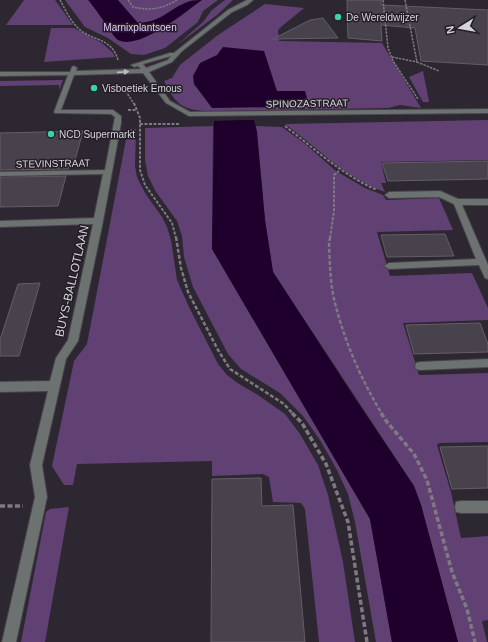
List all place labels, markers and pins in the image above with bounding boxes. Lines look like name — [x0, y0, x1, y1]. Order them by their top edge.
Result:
marker: De Wereldwijzer — [333, 12, 343, 22]
place label: De Wereldwijzer — [346, 12, 419, 23]
marker: Visboetiek Emous — [89, 83, 99, 93]
place label: Visboetiek Emous — [102, 83, 182, 94]
marker: NCD Supermarkt — [46, 129, 56, 139]
place label: NCD Supermarkt — [59, 129, 135, 140]

